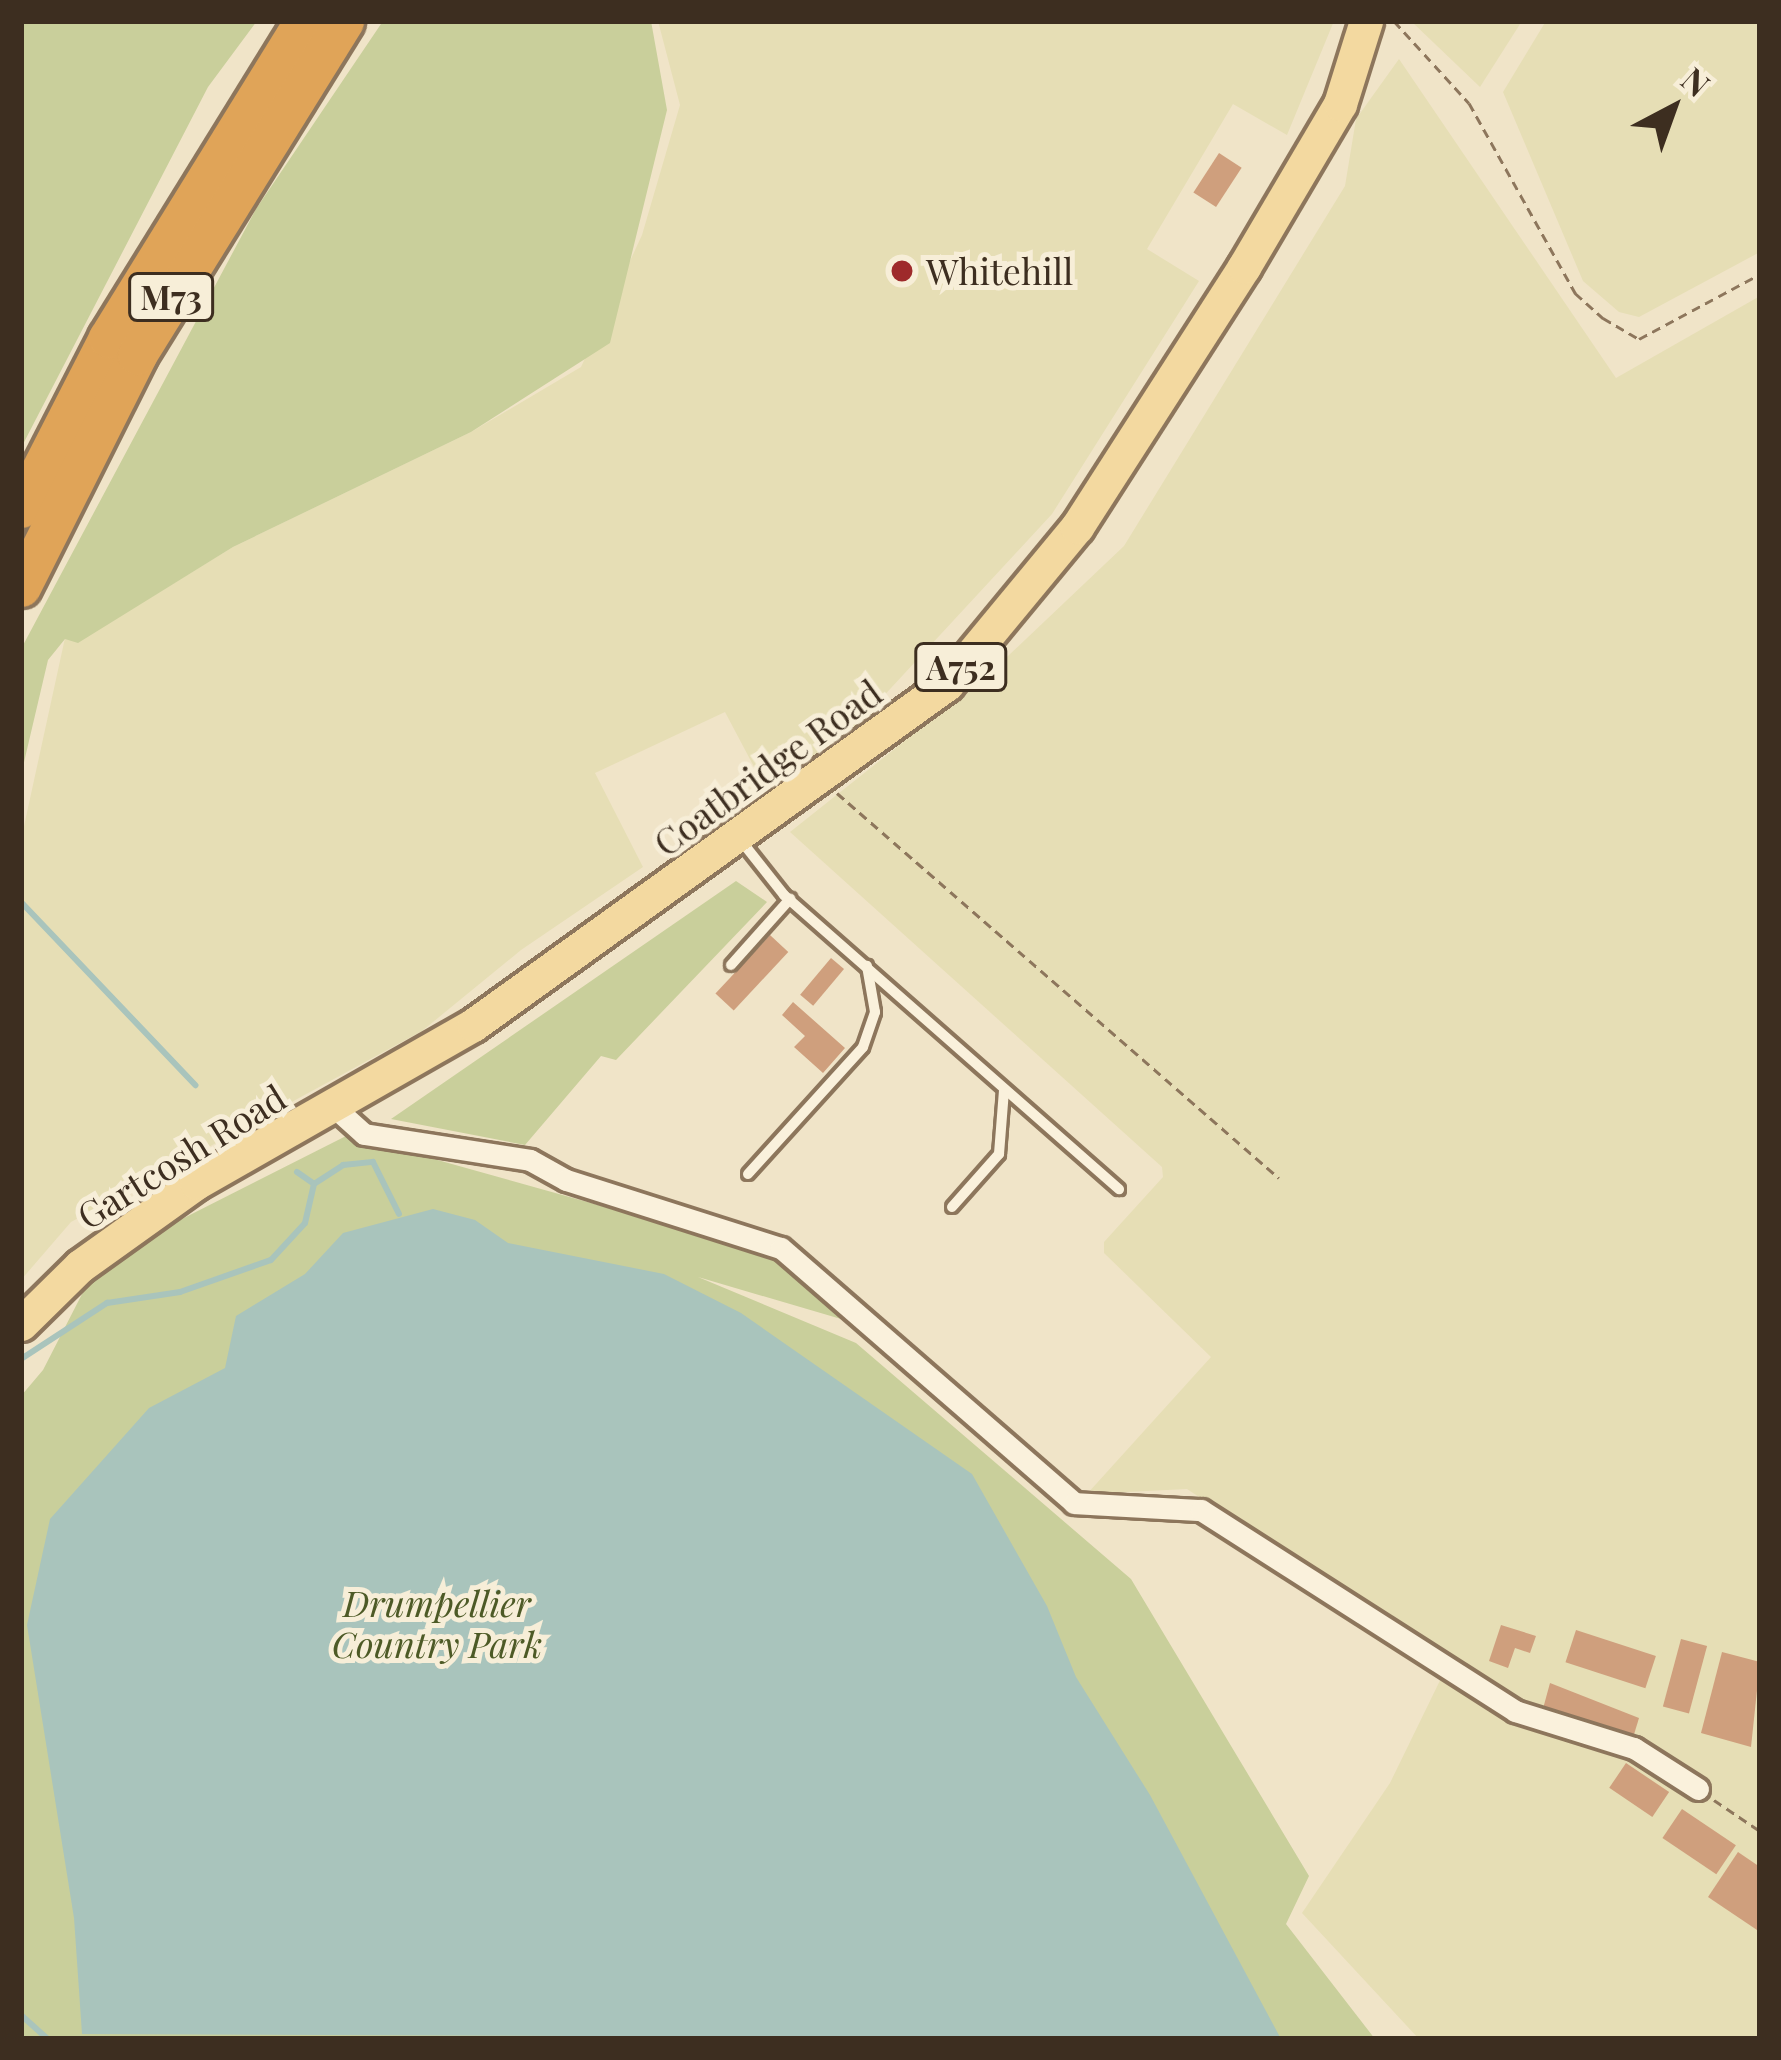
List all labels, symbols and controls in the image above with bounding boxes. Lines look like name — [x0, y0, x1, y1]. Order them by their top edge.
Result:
north arrow — [1613, 48, 1733, 168]
text: N — [1673, 56, 1720, 105]
place label: Whitehill — [926, 249, 1073, 293]
marker: Whitehill — [889, 258, 915, 284]
road number: M73 — [126, 270, 216, 324]
road number: A752 — [913, 640, 1009, 694]
street label: Coatbridge Road — [645, 670, 889, 864]
street label: Gartcosh Road — [69, 1075, 293, 1237]
park label: Drumpellier Country Park — [332, 1580, 542, 1665]

